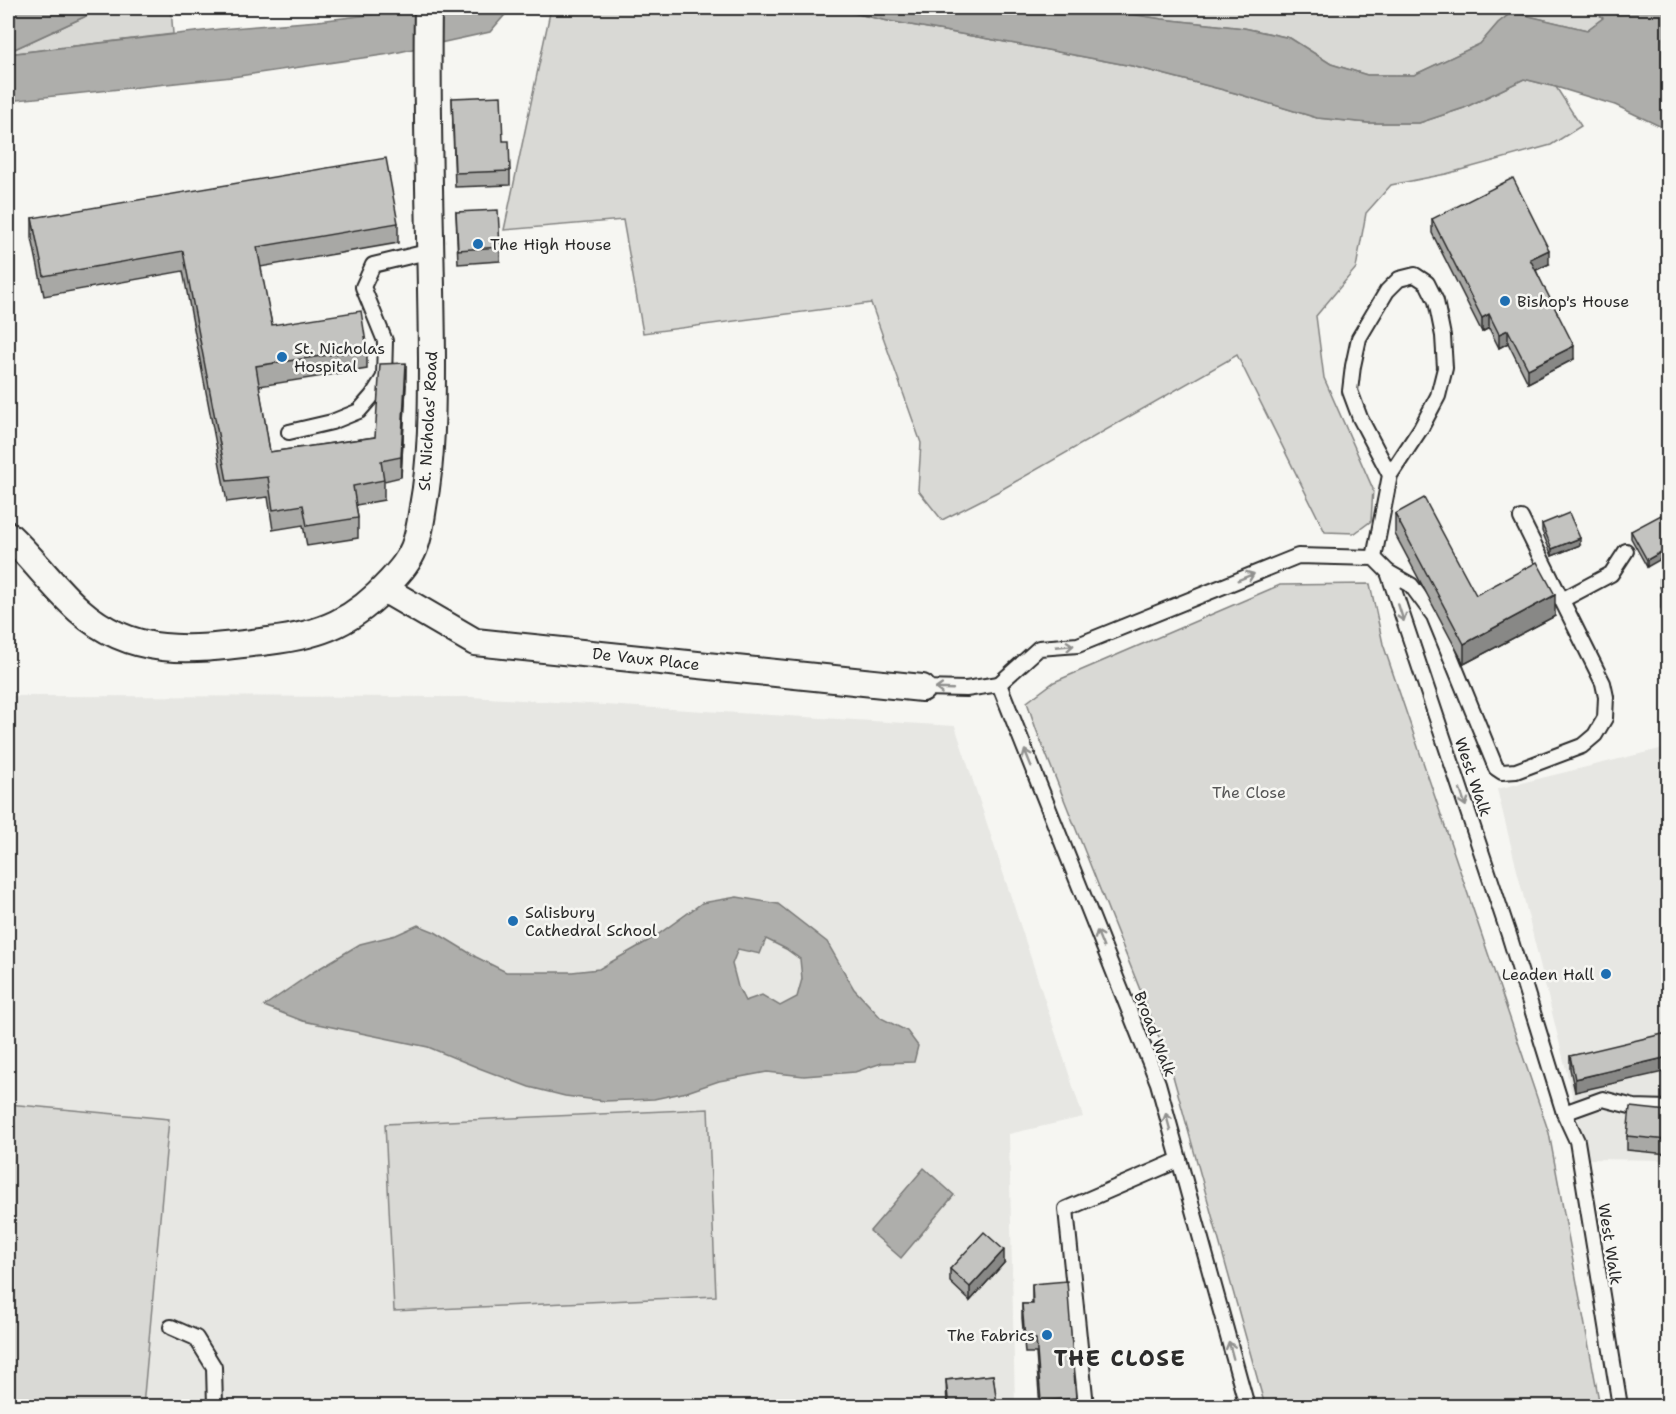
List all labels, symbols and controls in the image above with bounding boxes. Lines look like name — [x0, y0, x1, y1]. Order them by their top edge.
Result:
place label: The High House — [490, 234, 612, 255]
marker: The High House — [471, 237, 485, 251]
place label: Bishop's House — [1517, 291, 1629, 312]
marker: Bishop's House — [1498, 294, 1512, 308]
place label: St. Nicholas Hospital — [294, 338, 385, 377]
marker: St. Nicholas Hospital — [275, 350, 289, 364]
street label: St. Nicholas' Road — [414, 351, 442, 491]
one-way arrow — [1237, 571, 1255, 582]
one-way arrow — [1396, 603, 1407, 622]
one-way arrow — [1054, 640, 1074, 651]
street label: De Vaux Place — [591, 643, 701, 675]
one-way arrow — [935, 683, 955, 695]
street label: West Walk — [1450, 735, 1496, 819]
one-way arrow — [1022, 749, 1033, 768]
park label: The Close — [1212, 782, 1286, 803]
one-way arrow — [1458, 788, 1469, 807]
place label: Salisbury Cathedral School — [525, 902, 657, 941]
marker: Salisbury Cathedral School — [506, 914, 520, 928]
one-way arrow — [1094, 930, 1105, 949]
place label: Leaden Hall — [1502, 964, 1594, 985]
marker: Leaden Hall — [1599, 967, 1613, 981]
street label: Broad Walk — [1129, 988, 1181, 1080]
one-way arrow — [1162, 1113, 1173, 1132]
street label: West Walk — [1593, 1202, 1627, 1286]
place label: The Fabrics — [947, 1325, 1035, 1346]
marker: The Fabrics — [1040, 1328, 1054, 1342]
one-way arrow — [1225, 1341, 1237, 1360]
district label: THE CLOSE — [1054, 1344, 1186, 1373]

